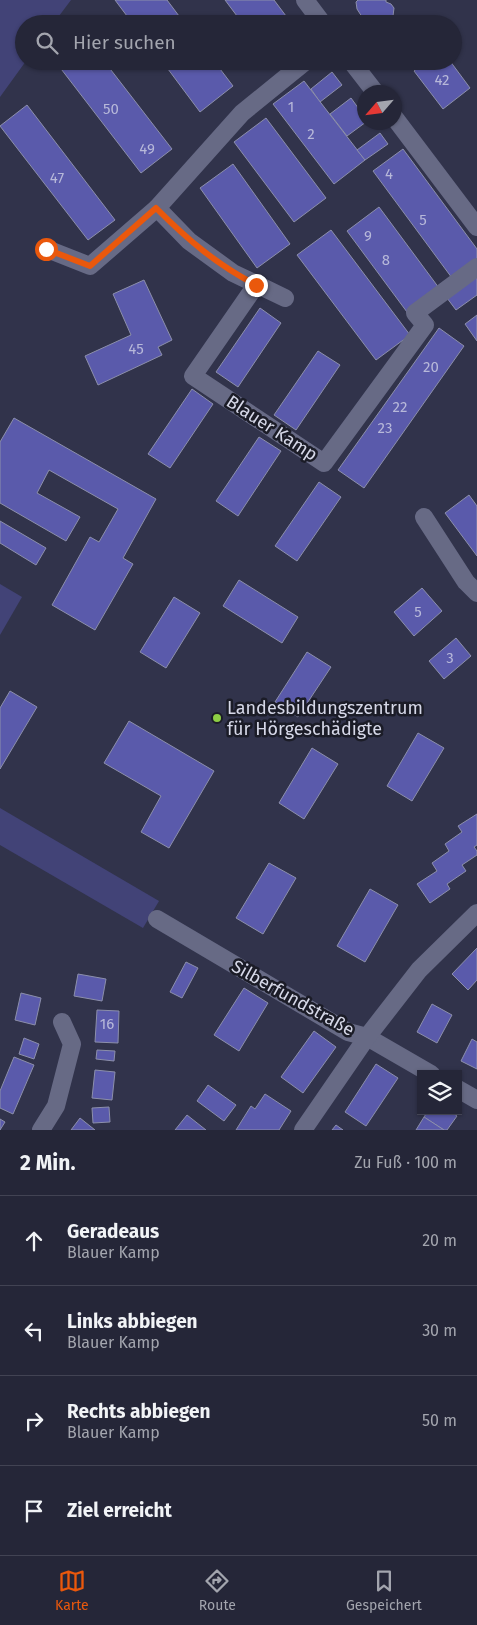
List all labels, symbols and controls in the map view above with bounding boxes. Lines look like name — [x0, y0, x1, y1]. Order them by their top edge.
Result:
search box — [15, 15, 462, 70]
icon: search — [33, 29, 61, 57]
text: Hier suchen — [73, 31, 176, 54]
house number: 42 — [434, 71, 450, 89]
north arrow — [357, 85, 402, 130]
house number: 1 — [288, 98, 294, 116]
house number: 50 — [103, 100, 119, 118]
house number: 2 — [307, 125, 315, 143]
house number: 49 — [139, 140, 155, 158]
house number: 4 — [385, 165, 393, 183]
house number: 47 — [50, 169, 64, 187]
house number: 5 — [419, 211, 427, 229]
house number: 9 — [364, 227, 372, 245]
route start — [35, 238, 58, 261]
house number: 8 — [382, 251, 390, 269]
route end — [245, 274, 268, 297]
house number: 45 — [128, 340, 144, 358]
house number: 20 — [423, 358, 439, 376]
street label: Blauer Kamp — [222, 390, 322, 466]
house number: 22 — [393, 398, 407, 416]
house number: 23 — [378, 419, 392, 437]
house number: 5 — [414, 603, 422, 621]
house number: 3 — [446, 649, 454, 667]
place label: Landesbildungszentrum für Hörgeschädigte — [227, 697, 423, 740]
marker: Landesbildungszentrum für Hörgeschädigte — [211, 712, 223, 724]
street label: Silberfundstraße — [228, 955, 358, 1041]
house number: 16 — [100, 1015, 114, 1033]
map controls — [417, 1070, 462, 1115]
button: layers — [417, 1070, 462, 1115]
text: 2 Min. — [20, 1150, 75, 1176]
text: Zu Fuß · 100 m — [354, 1153, 457, 1172]
text: Geradeaus — [67, 1220, 159, 1243]
icon: ahead — [20, 1227, 48, 1255]
text: 20 m — [422, 1231, 457, 1250]
text: Blauer Kamp — [67, 1243, 160, 1262]
text: Links abbiegen — [67, 1310, 198, 1333]
icon: left — [20, 1317, 48, 1345]
text: 30 m — [422, 1321, 457, 1340]
text: Blauer Kamp — [67, 1333, 160, 1352]
text: Rechts abbiegen — [67, 1400, 210, 1423]
icon: right — [20, 1407, 48, 1435]
text: 50 m — [422, 1411, 457, 1430]
text: Blauer Kamp — [67, 1423, 160, 1442]
icon: arrive — [20, 1497, 48, 1525]
text: Ziel erreicht — [67, 1499, 172, 1522]
tab: Karte — [55, 1567, 89, 1614]
tab: Route — [199, 1567, 236, 1614]
tab: Gespeichert — [346, 1567, 422, 1614]

